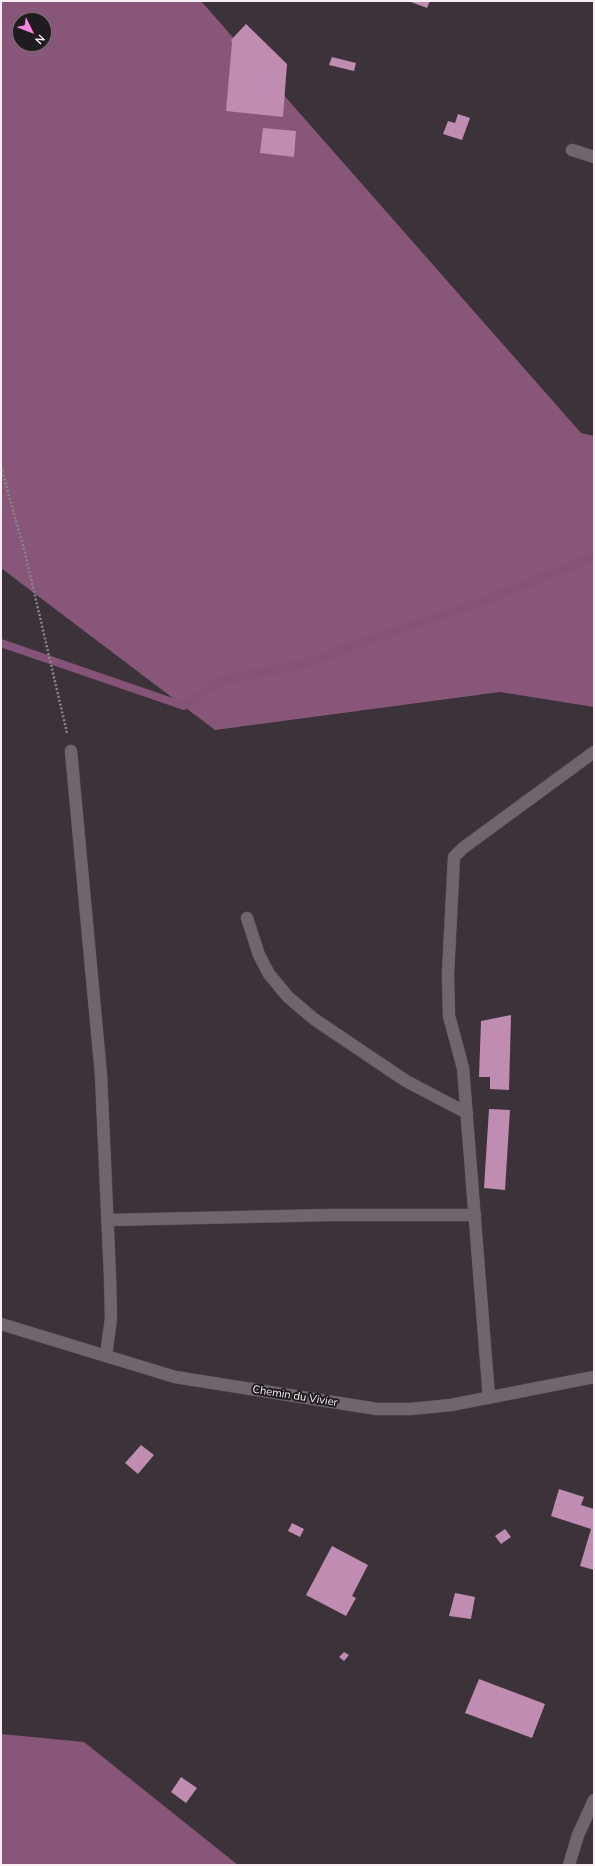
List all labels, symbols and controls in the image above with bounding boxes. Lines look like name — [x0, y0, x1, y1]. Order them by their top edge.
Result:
north arrow — [12, 12, 52, 52]
text: N — [32, 32, 48, 47]
street label: Chemin du Vivier — [251, 1383, 339, 1409]

